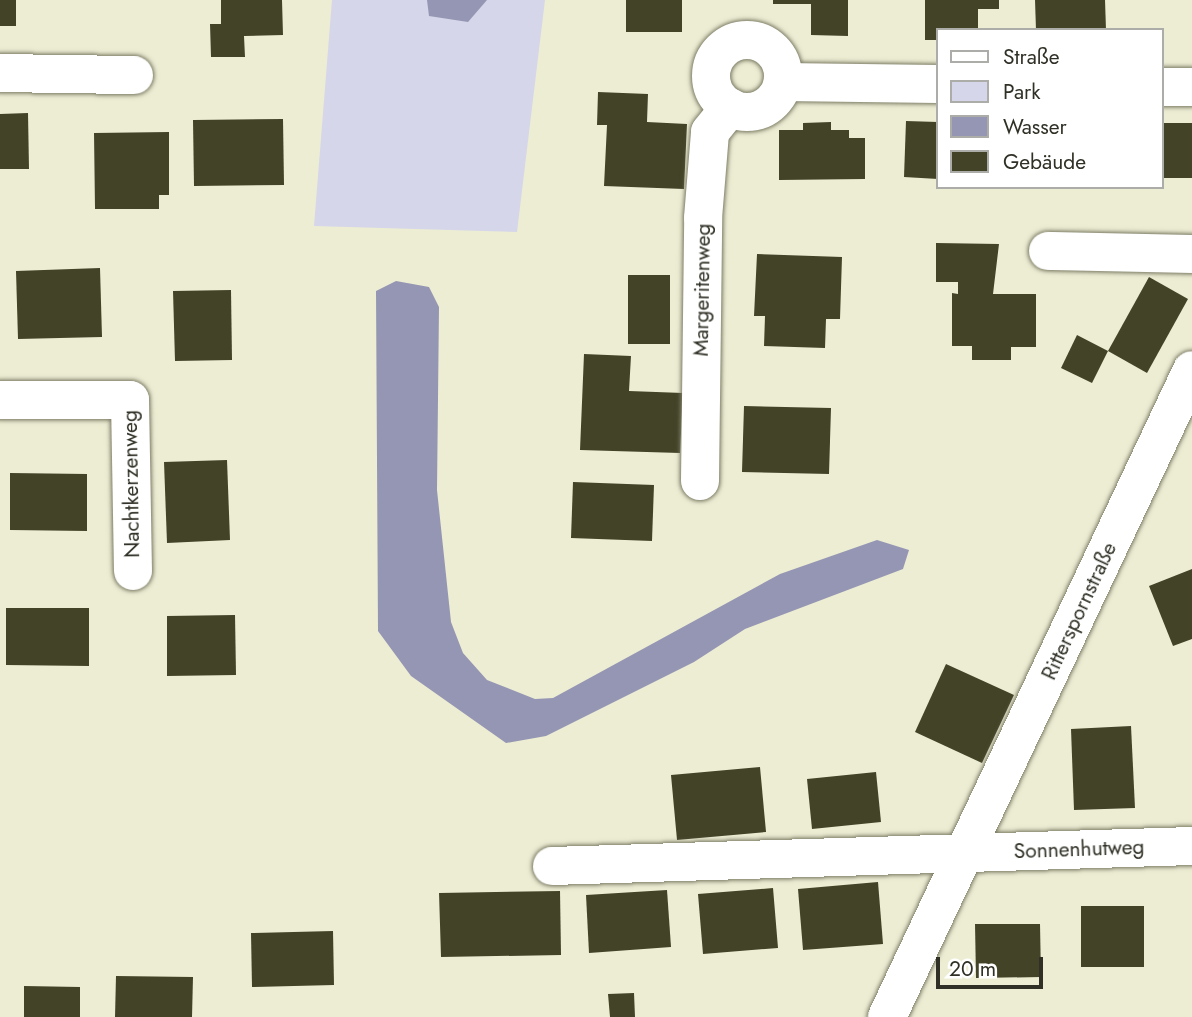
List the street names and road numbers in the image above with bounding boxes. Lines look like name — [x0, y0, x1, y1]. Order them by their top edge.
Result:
street label: Margeritenweg — [688, 223, 716, 357]
street label: Nachtkerzenweg — [117, 410, 145, 558]
street label: Ritterspornstraße — [1036, 538, 1122, 684]
street label: Sonnenhutweg — [1013, 834, 1145, 864]

